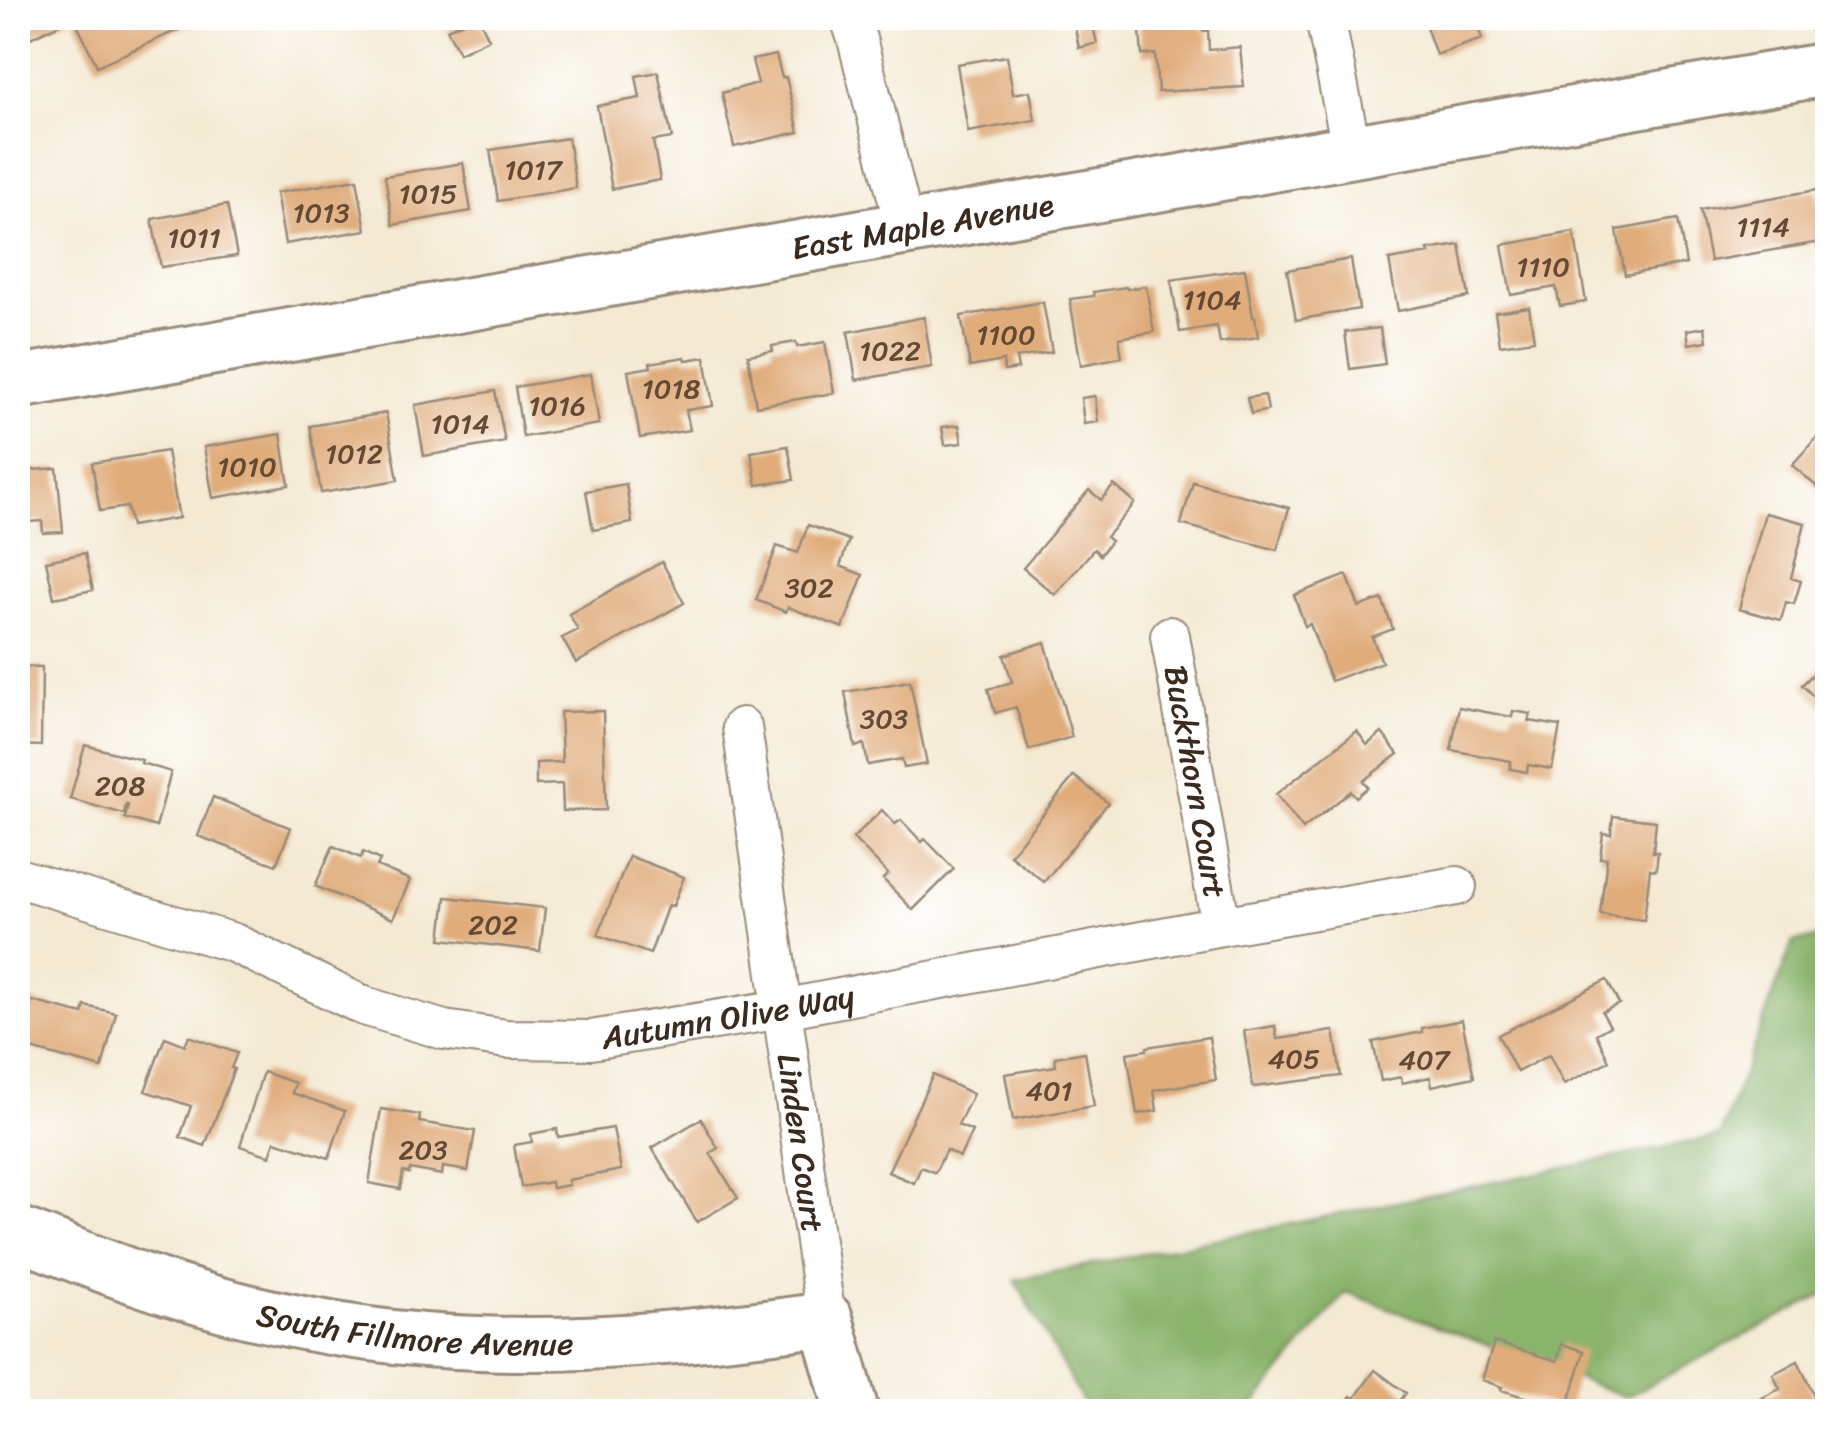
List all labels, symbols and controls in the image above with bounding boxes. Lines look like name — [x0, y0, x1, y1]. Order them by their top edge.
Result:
house number: 1017 — [504, 145, 564, 194]
house number: 1015 — [399, 169, 457, 218]
street label: East Maple Avenue — [787, 176, 1058, 277]
house number: 1013 — [292, 188, 350, 237]
house number: 1114 — [1736, 202, 1790, 251]
house number: 1011 — [167, 213, 221, 262]
house number: 1110 — [1516, 242, 1570, 291]
house number: 1104 — [1182, 275, 1242, 324]
house number: 1100 — [976, 310, 1036, 359]
house number: 1022 — [859, 326, 921, 375]
house number: 1018 — [642, 364, 700, 413]
house number: 1016 — [528, 381, 586, 430]
house number: 1014 — [430, 399, 490, 448]
house number: 1012 — [325, 429, 383, 478]
house number: 1010 — [217, 442, 277, 491]
house number: 302 — [784, 563, 834, 612]
street label: Buckthorn Court — [1147, 661, 1244, 903]
house number: 303 — [860, 694, 908, 743]
house number: 208 — [95, 761, 145, 810]
house number: 202 — [468, 900, 518, 949]
street label: Autumn Olive Way — [597, 967, 859, 1066]
house number: 405 — [1268, 1034, 1320, 1083]
house number: 407 — [1398, 1035, 1452, 1084]
street label: Linden Court — [760, 1050, 842, 1236]
house number: 401 — [1025, 1066, 1073, 1115]
house number: 203 — [398, 1125, 448, 1174]
street label: South Fillmore Avenue — [251, 1286, 574, 1373]

